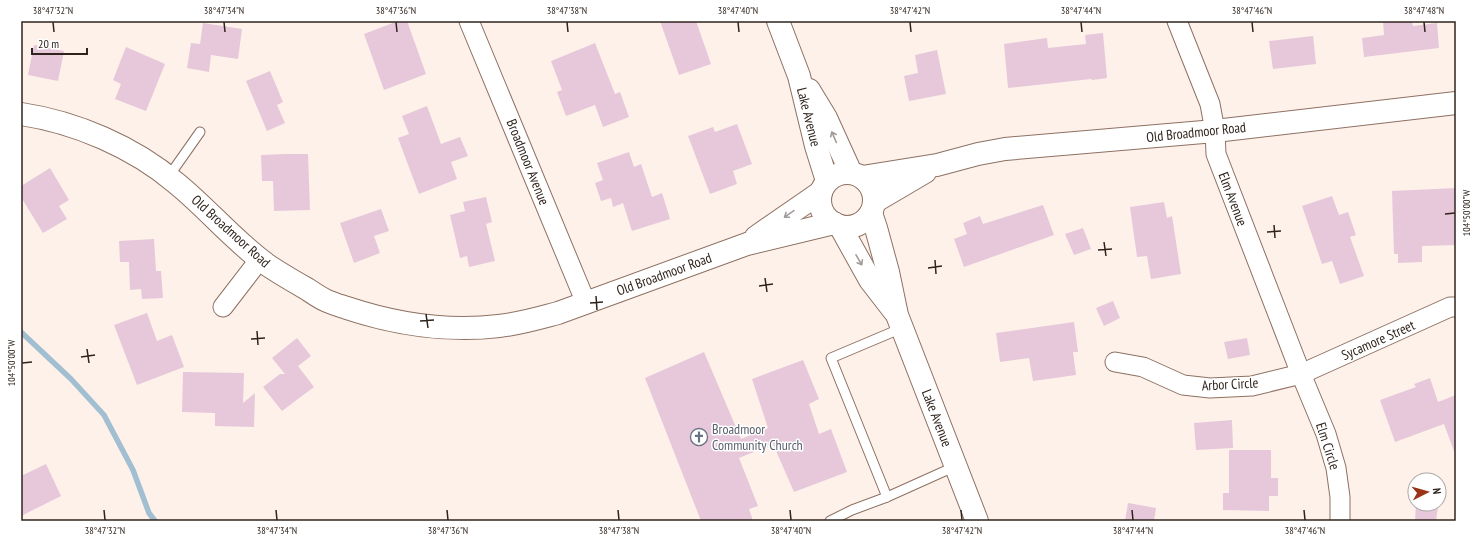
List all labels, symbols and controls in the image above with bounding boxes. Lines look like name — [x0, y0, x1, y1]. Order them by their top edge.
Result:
text: 38°47'32"N — [33, 4, 73, 17]
text: 38°47'34"N — [204, 4, 244, 17]
text: 38°47'36"N — [376, 4, 416, 17]
text: 38°47'38"N — [547, 4, 587, 17]
text: 38°47'40"N — [718, 4, 758, 17]
text: 38°47'42"N — [890, 4, 930, 17]
text: 38°47'44"N — [1061, 4, 1101, 17]
text: 38°47'46"N — [1232, 4, 1272, 17]
text: 38°47'48"N — [1404, 4, 1444, 17]
scale bar — [32, 30, 87, 56]
text: 20 m — [38, 36, 59, 51]
street label: Lake Avenue — [793, 86, 825, 149]
street label: Broadmoor Avenue — [503, 116, 554, 208]
street label: Old Broadmoor Road — [1145, 118, 1247, 146]
one-way arrow — [830, 132, 838, 144]
street label: Elm Avenue — [1214, 169, 1252, 229]
text: 104°50'00"W — [1460, 189, 1473, 236]
street label: Old Broadmoor Road — [188, 191, 274, 271]
one-way arrow — [784, 210, 795, 218]
street label: Old Broadmoor Road — [614, 248, 714, 300]
one-way arrow — [856, 254, 864, 266]
street label: Sycamore Street — [1338, 316, 1418, 364]
text: 104°50'00"W — [5, 339, 18, 386]
street label: Arbor Circle — [1201, 374, 1259, 394]
street label: Lake Avenue — [918, 387, 956, 450]
place label: Broadmoor Community Church — [712, 420, 803, 454]
street label: Elm Circle — [1312, 420, 1344, 472]
church icon: Broadmoor Community Church — [689, 427, 709, 447]
north arrow — [1407, 472, 1447, 512]
text: N — [1430, 487, 1444, 495]
text: 38°47'32"N — [85, 524, 125, 537]
text: 38°47'34"N — [257, 524, 297, 537]
text: 38°47'36"N — [428, 524, 468, 537]
text: 38°47'38"N — [599, 524, 639, 537]
text: 38°47'40"N — [771, 524, 811, 537]
text: 38°47'42"N — [942, 524, 982, 537]
text: 38°47'44"N — [1113, 524, 1153, 537]
text: 38°47'46"N — [1285, 524, 1325, 537]

